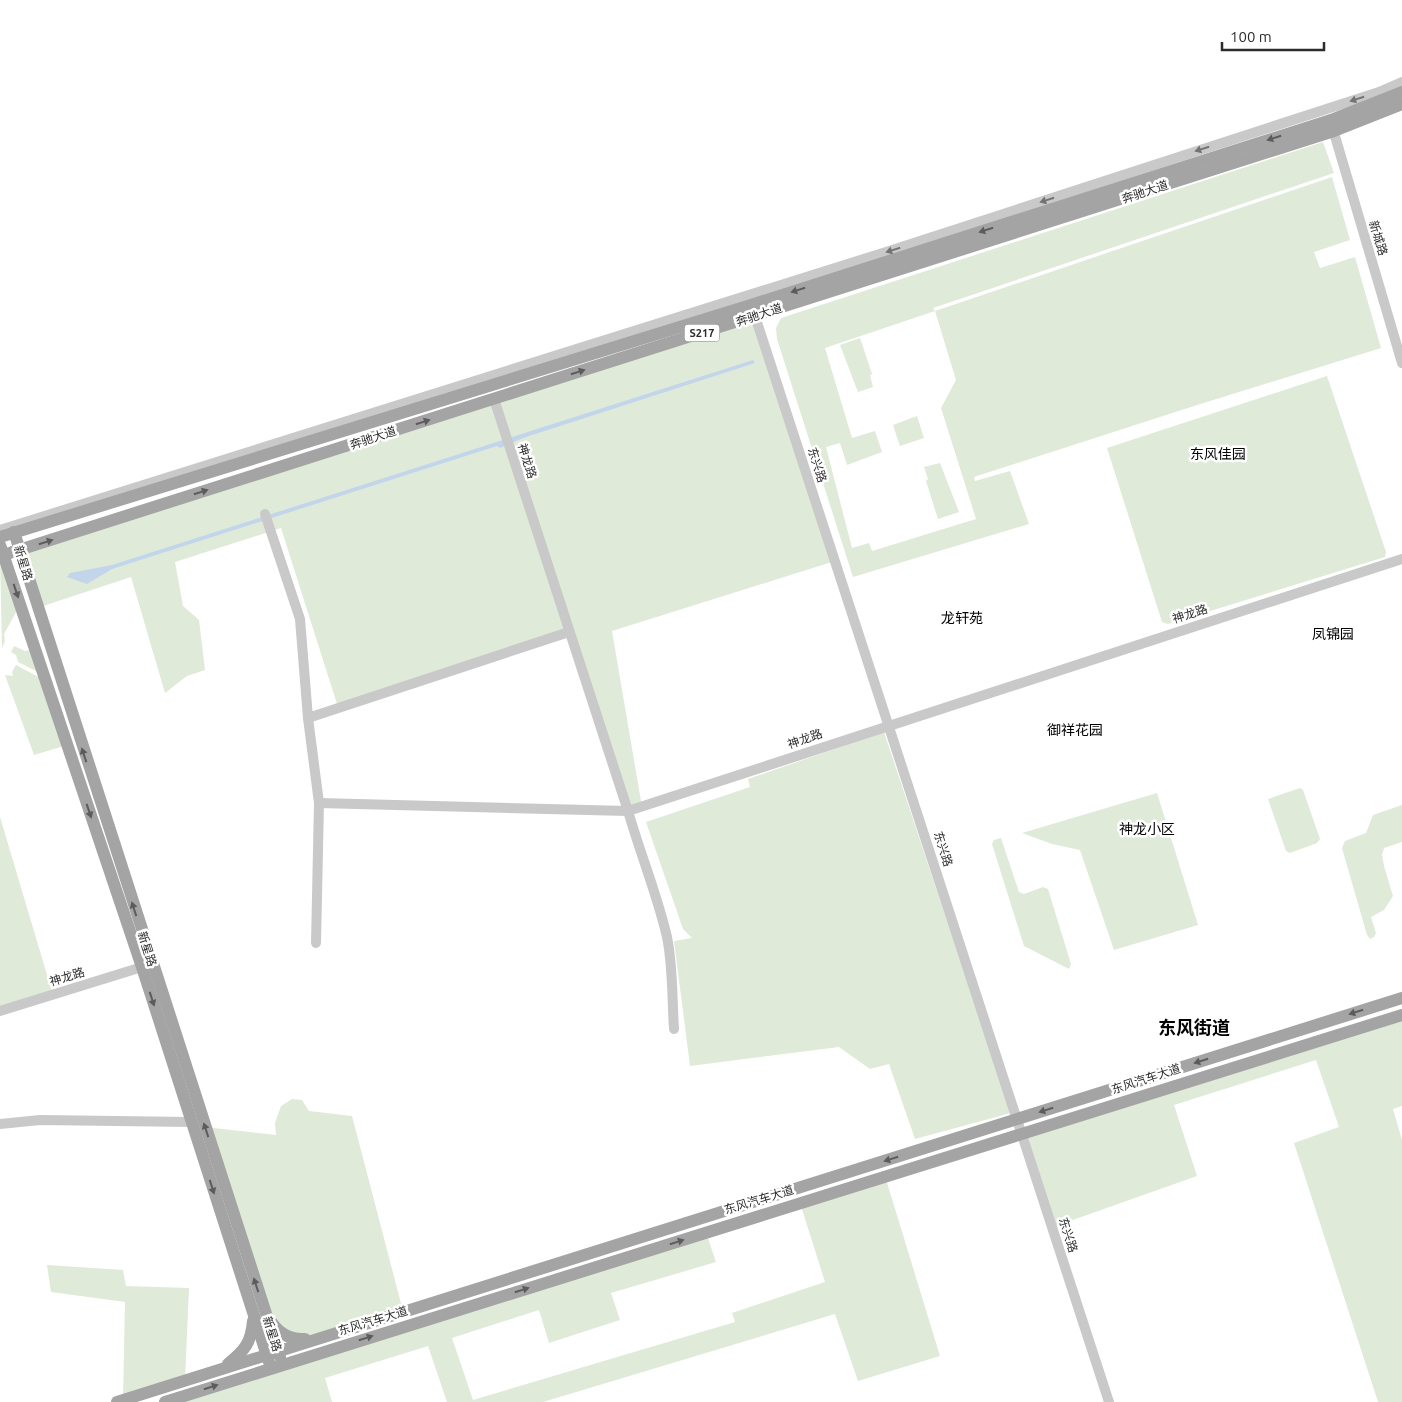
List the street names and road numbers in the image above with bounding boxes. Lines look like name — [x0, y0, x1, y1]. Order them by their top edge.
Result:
street label: 奔驰大道 — [1120, 178, 1170, 205]
street label: 新城路 — [1367, 219, 1390, 257]
street label: 奔驰大道 — [734, 301, 784, 328]
road number: S217 — [684, 324, 720, 342]
street label: 奔驰大道 — [348, 424, 398, 451]
street label: 神龙路 — [516, 442, 539, 480]
street label: 东兴路 — [806, 446, 829, 484]
street label: 新星路 — [12, 544, 35, 582]
street label: 神龙路 — [1171, 602, 1209, 625]
street label: 神龙路 — [786, 727, 824, 751]
street label: 东兴路 — [932, 830, 955, 868]
street label: 新星路 — [136, 930, 159, 968]
street label: 神龙路 — [48, 965, 86, 988]
street label: 东风汽车大道 — [1110, 1061, 1182, 1096]
street label: 东风汽车大道 — [723, 1183, 795, 1216]
street label: 东兴路 — [1057, 1216, 1080, 1254]
street label: 东风汽车大道 — [337, 1304, 409, 1337]
street label: 新星路 — [261, 1315, 284, 1353]

